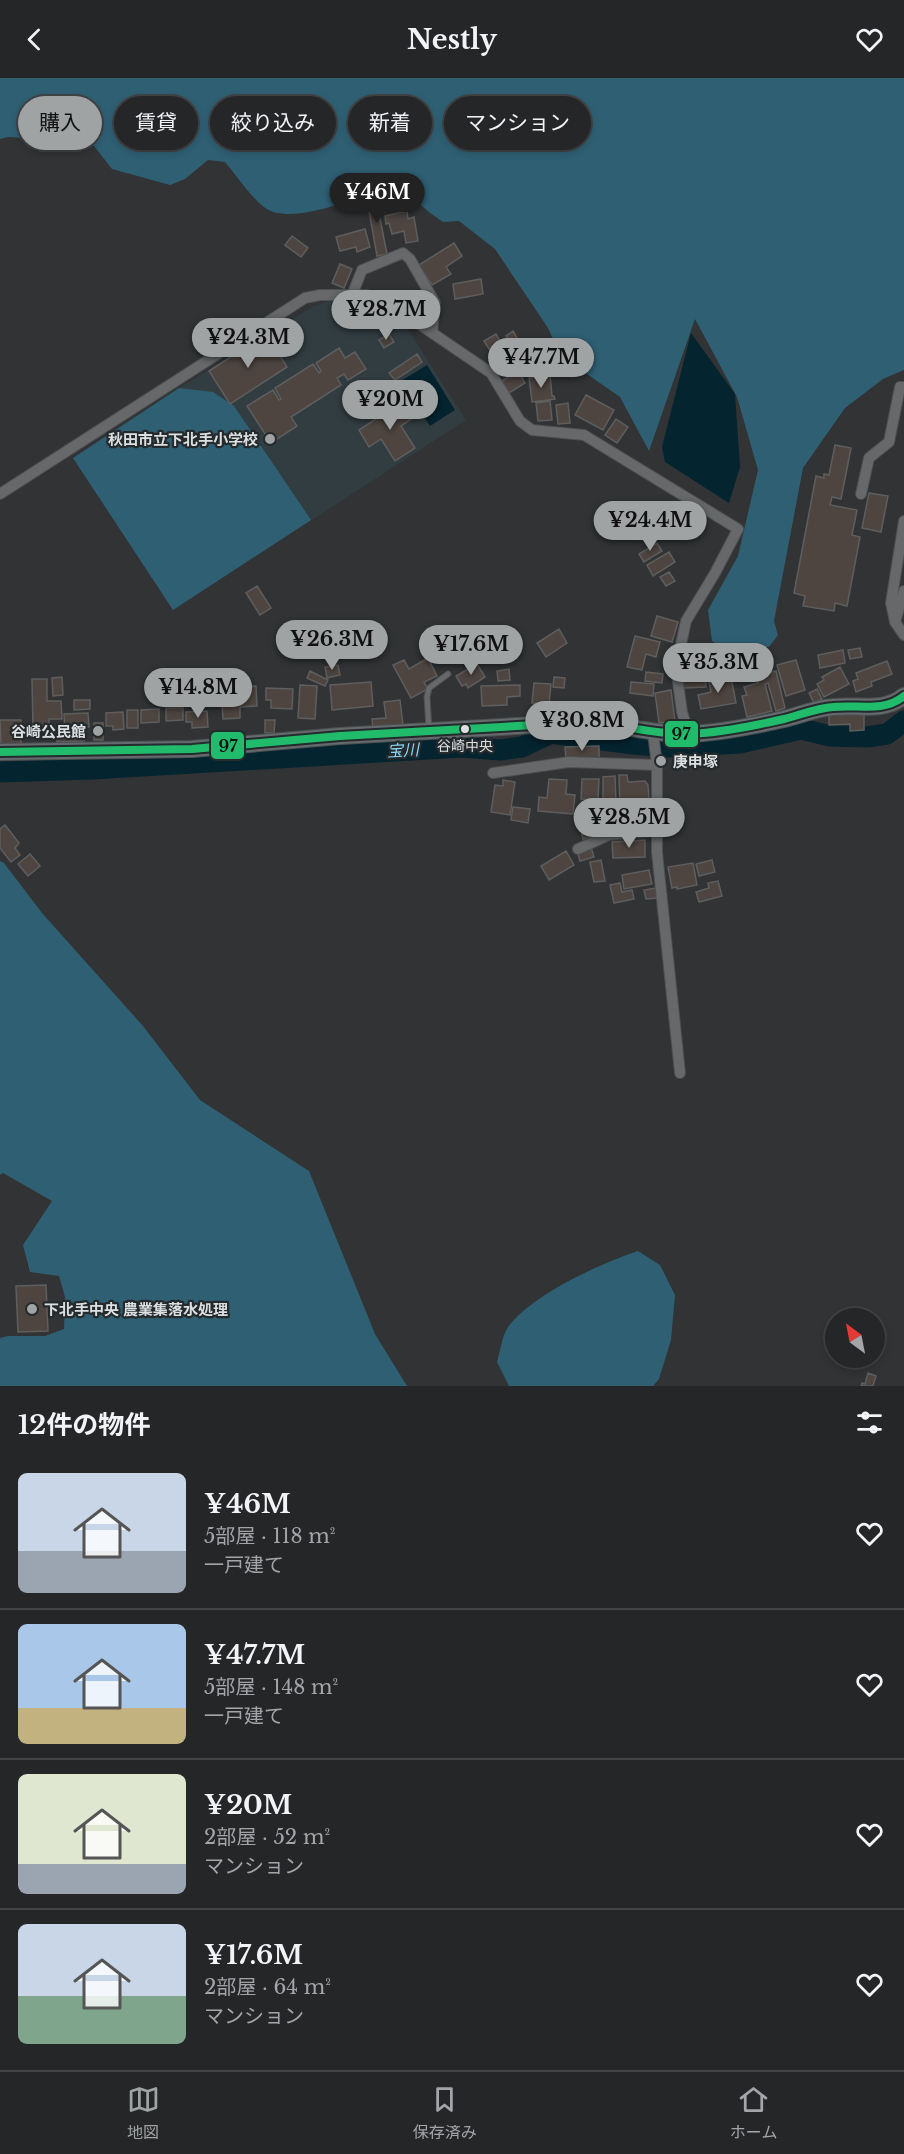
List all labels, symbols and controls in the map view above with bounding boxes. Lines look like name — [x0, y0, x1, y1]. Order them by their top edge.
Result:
icon: back — [18, 23, 51, 56]
text: Nestly — [407, 23, 497, 56]
icon: heart — [853, 23, 886, 56]
chip: 購入 — [18, 96, 102, 150]
chip: 賃貸 — [114, 96, 198, 150]
chip: 絞り込み — [210, 96, 336, 150]
chip: 新着 — [348, 96, 432, 150]
chip: マンション — [444, 96, 591, 150]
pin: ¥46M — [341, 173, 413, 224]
text: ¥46M — [344, 180, 410, 204]
pin: ¥28.7M — [337, 290, 435, 341]
text: ¥28.7M — [345, 297, 427, 321]
pin: ¥24.3M — [199, 318, 297, 369]
text: ¥24.3M — [206, 325, 290, 349]
pin: ¥47.7M — [492, 338, 590, 389]
text: ¥47.7M — [502, 345, 580, 369]
pin: ¥20M — [354, 380, 426, 431]
text: ¥20M — [356, 387, 424, 411]
place label: 秋田市立下北手小学校 — [108, 430, 258, 449]
marker: 秋田市立下北手小学校 — [263, 432, 277, 446]
pin: ¥24.4M — [601, 501, 699, 552]
text: ¥24.4M — [608, 508, 692, 532]
pin: ¥26.3M — [283, 620, 381, 671]
pin: ¥17.6M — [422, 625, 520, 676]
text: ¥26.3M — [290, 627, 374, 651]
text: ¥17.6M — [433, 632, 509, 656]
pin: ¥35.3M — [669, 643, 767, 694]
text: ¥35.3M — [677, 650, 759, 674]
pin: ¥14.8M — [149, 668, 247, 719]
text: ¥14.8M — [158, 675, 238, 699]
pin: ¥30.8M — [533, 701, 631, 752]
text: ¥30.8M — [539, 708, 625, 732]
line badge: 97 — [664, 720, 699, 748]
place label: 谷崎公民館 — [11, 722, 86, 741]
marker: 谷崎中央 — [459, 723, 471, 735]
marker: 谷崎公民館 — [91, 724, 105, 738]
text: 97 — [671, 724, 691, 744]
line badge: 97 — [210, 731, 245, 760]
text: 97 — [218, 736, 238, 756]
place label: 谷崎中央 — [437, 737, 493, 755]
water label: 宝川 — [386, 739, 421, 761]
place label: 庚申塚 — [673, 752, 718, 771]
marker: 庚申塚 — [654, 754, 668, 768]
pin: ¥28.5M — [580, 798, 678, 849]
text: ¥28.5M — [588, 805, 670, 829]
place label: 下北手中央 農業集落水処理 — [44, 1300, 228, 1319]
marker: 下北手中央 農業集落水処理 — [25, 1302, 39, 1316]
north arrow — [825, 1308, 885, 1368]
map controls — [825, 1308, 885, 1368]
icon: filters — [853, 1406, 886, 1439]
text: 12件の物件 — [18, 1409, 150, 1441]
text: ¥46M — [204, 1488, 291, 1520]
icon: home — [66, 1497, 138, 1569]
icon: heart — [853, 1517, 886, 1550]
text: 5部屋 · 118 m² — [204, 1524, 335, 1548]
text: 一戸建て — [204, 1553, 284, 1577]
text: ¥47.7M — [204, 1639, 305, 1671]
icon: home — [66, 1648, 138, 1720]
icon: heart — [853, 1668, 886, 1701]
text: 5部屋 · 148 m² — [204, 1675, 338, 1699]
text: 一戸建て — [204, 1704, 284, 1728]
text: ¥20M — [204, 1789, 292, 1821]
icon: home — [66, 1798, 138, 1870]
icon: heart — [853, 1818, 886, 1851]
text: 2部屋 · 52 m² — [204, 1825, 330, 1849]
text: マンション — [204, 1854, 304, 1878]
text: ¥17.6M — [204, 1939, 303, 1971]
icon: home — [66, 1948, 138, 2020]
icon: heart — [853, 1968, 886, 2001]
text: 2部屋 · 64 m² — [204, 1975, 331, 1999]
text: マンション — [204, 2004, 304, 2028]
tab: 地図 — [127, 2083, 160, 2143]
tab: 保存済み — [413, 2083, 477, 2143]
tab: ホーム — [730, 2083, 777, 2143]

